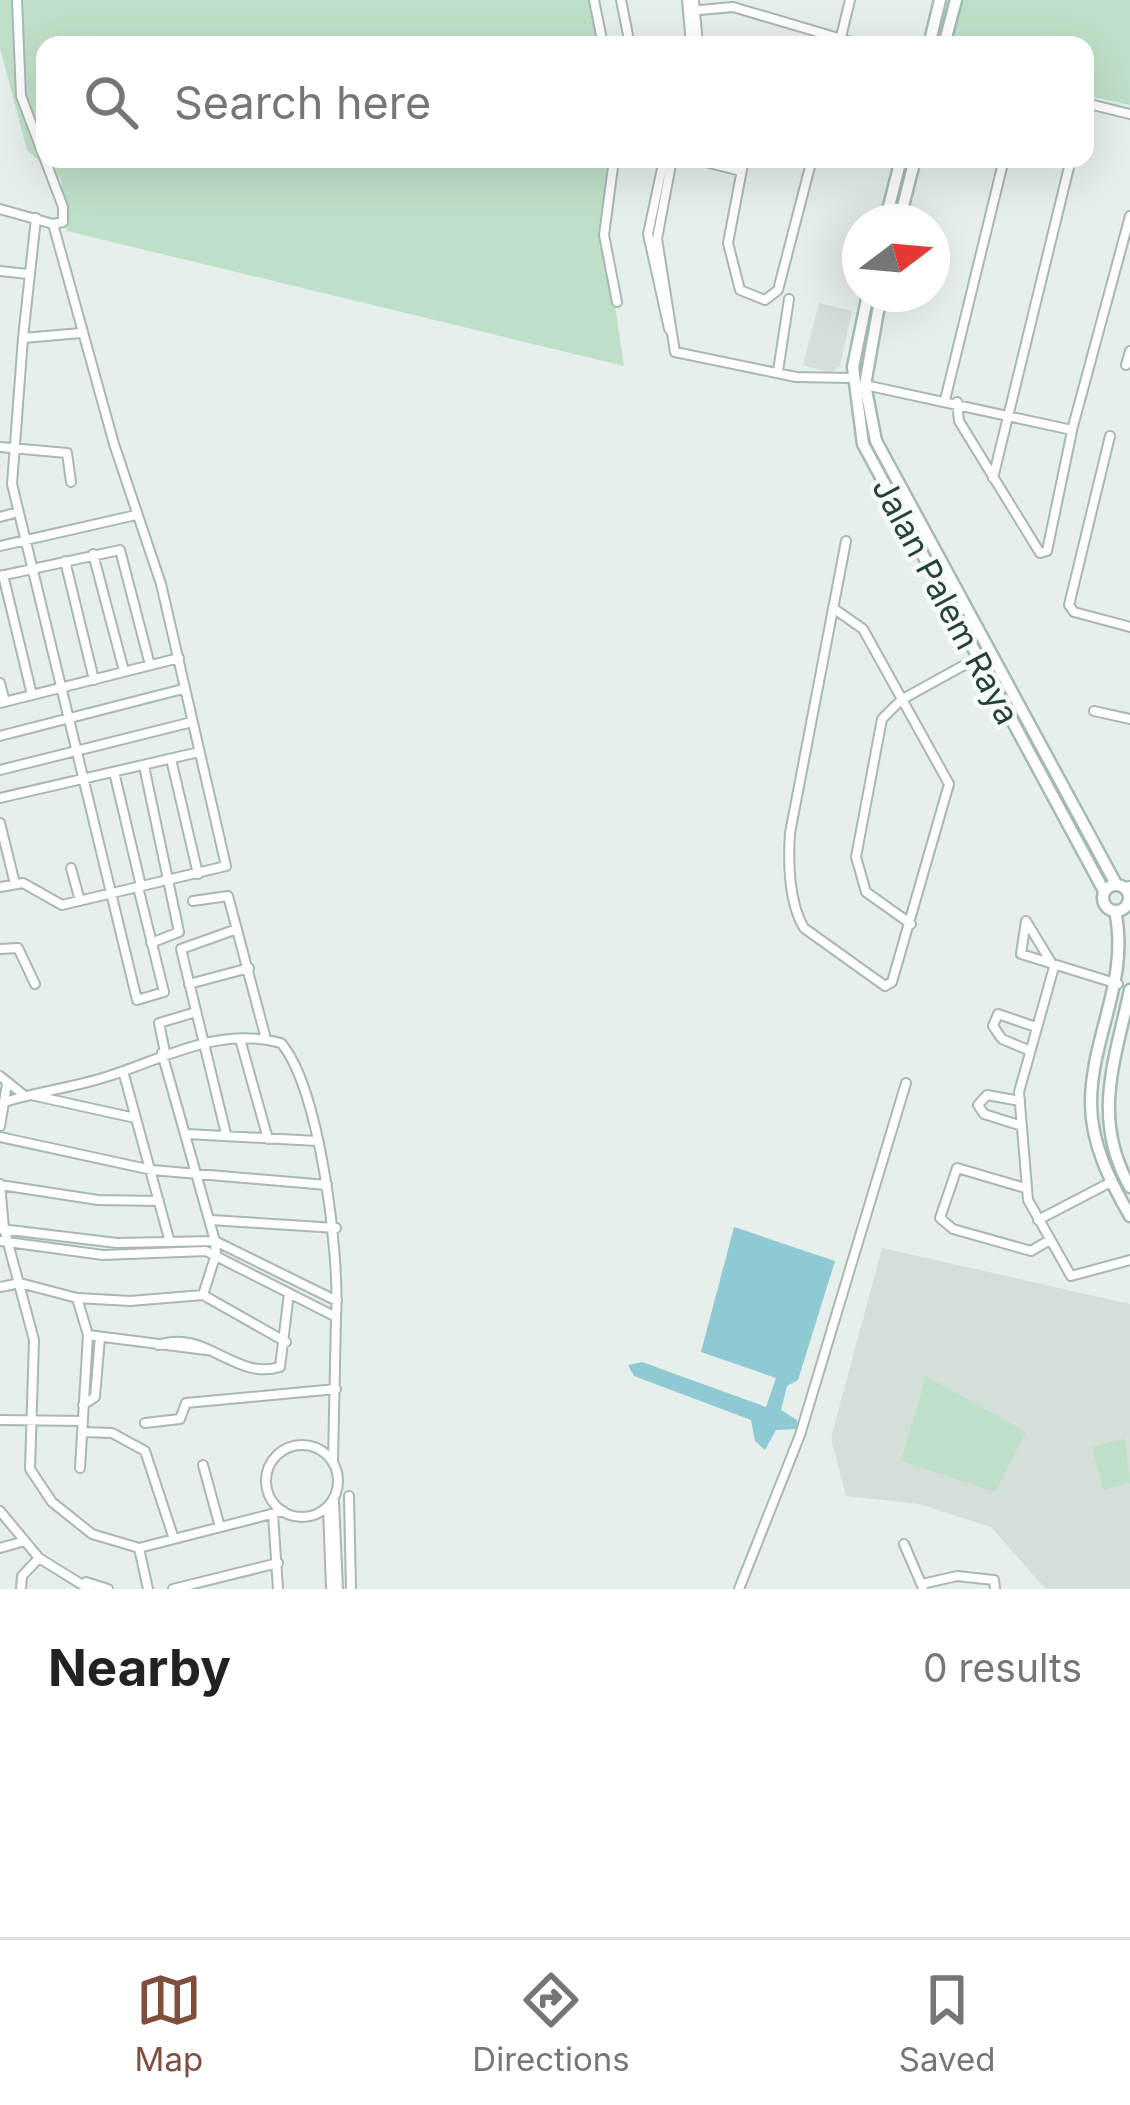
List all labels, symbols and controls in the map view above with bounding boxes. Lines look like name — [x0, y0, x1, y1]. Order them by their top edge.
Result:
search box — [36, 36, 1094, 168]
icon: search — [78, 69, 144, 135]
text: Search here — [174, 75, 431, 130]
north arrow — [842, 204, 950, 312]
street label: Jalan Palem Raya — [864, 471, 1028, 731]
text: Nearby — [48, 1637, 231, 1698]
text: 0 results — [923, 1644, 1082, 1691]
tab: Map — [135, 1967, 203, 2079]
tab: Directions — [472, 1967, 630, 2079]
tab: Saved — [899, 1967, 995, 2079]

